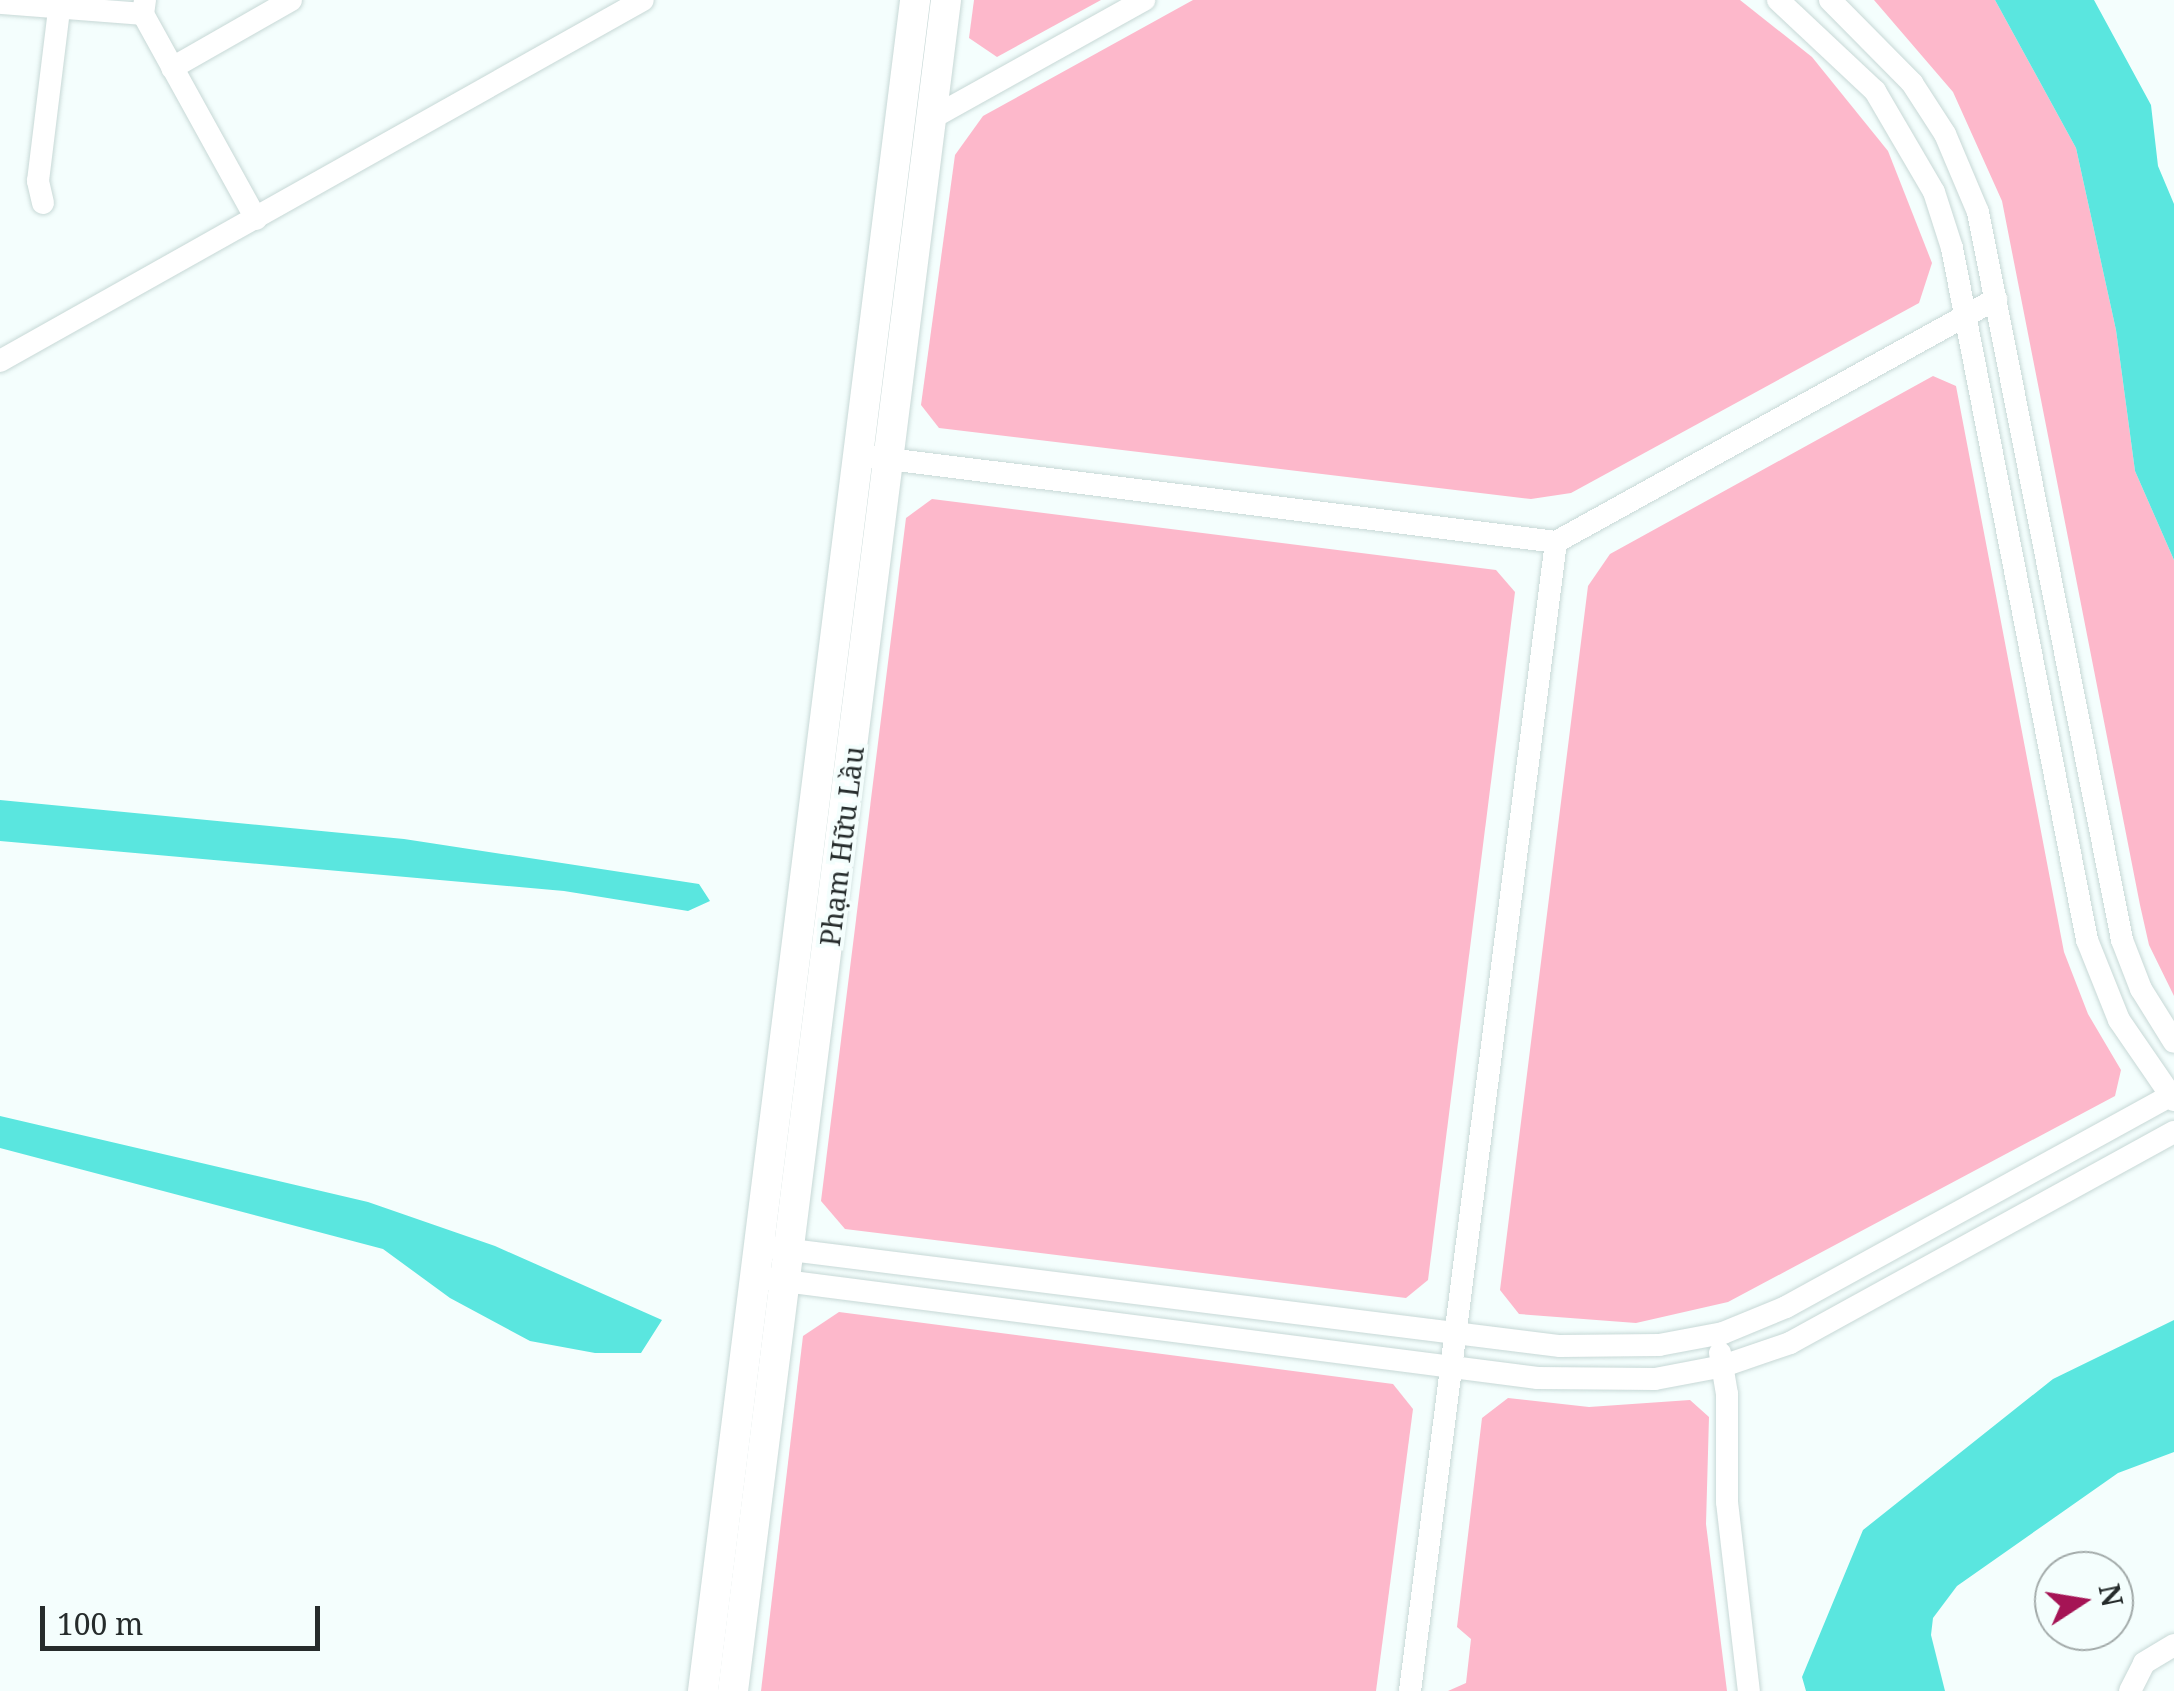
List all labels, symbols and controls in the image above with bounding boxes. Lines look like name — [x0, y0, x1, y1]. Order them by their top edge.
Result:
street label: Phạm Hữu Lầu — [812, 744, 870, 948]
north arrow — [2034, 1551, 2134, 1651]
text: N — [2091, 1580, 2132, 1610]
scale bar — [45, 1586, 325, 1648]
text: 100 m — [57, 1603, 143, 1644]

